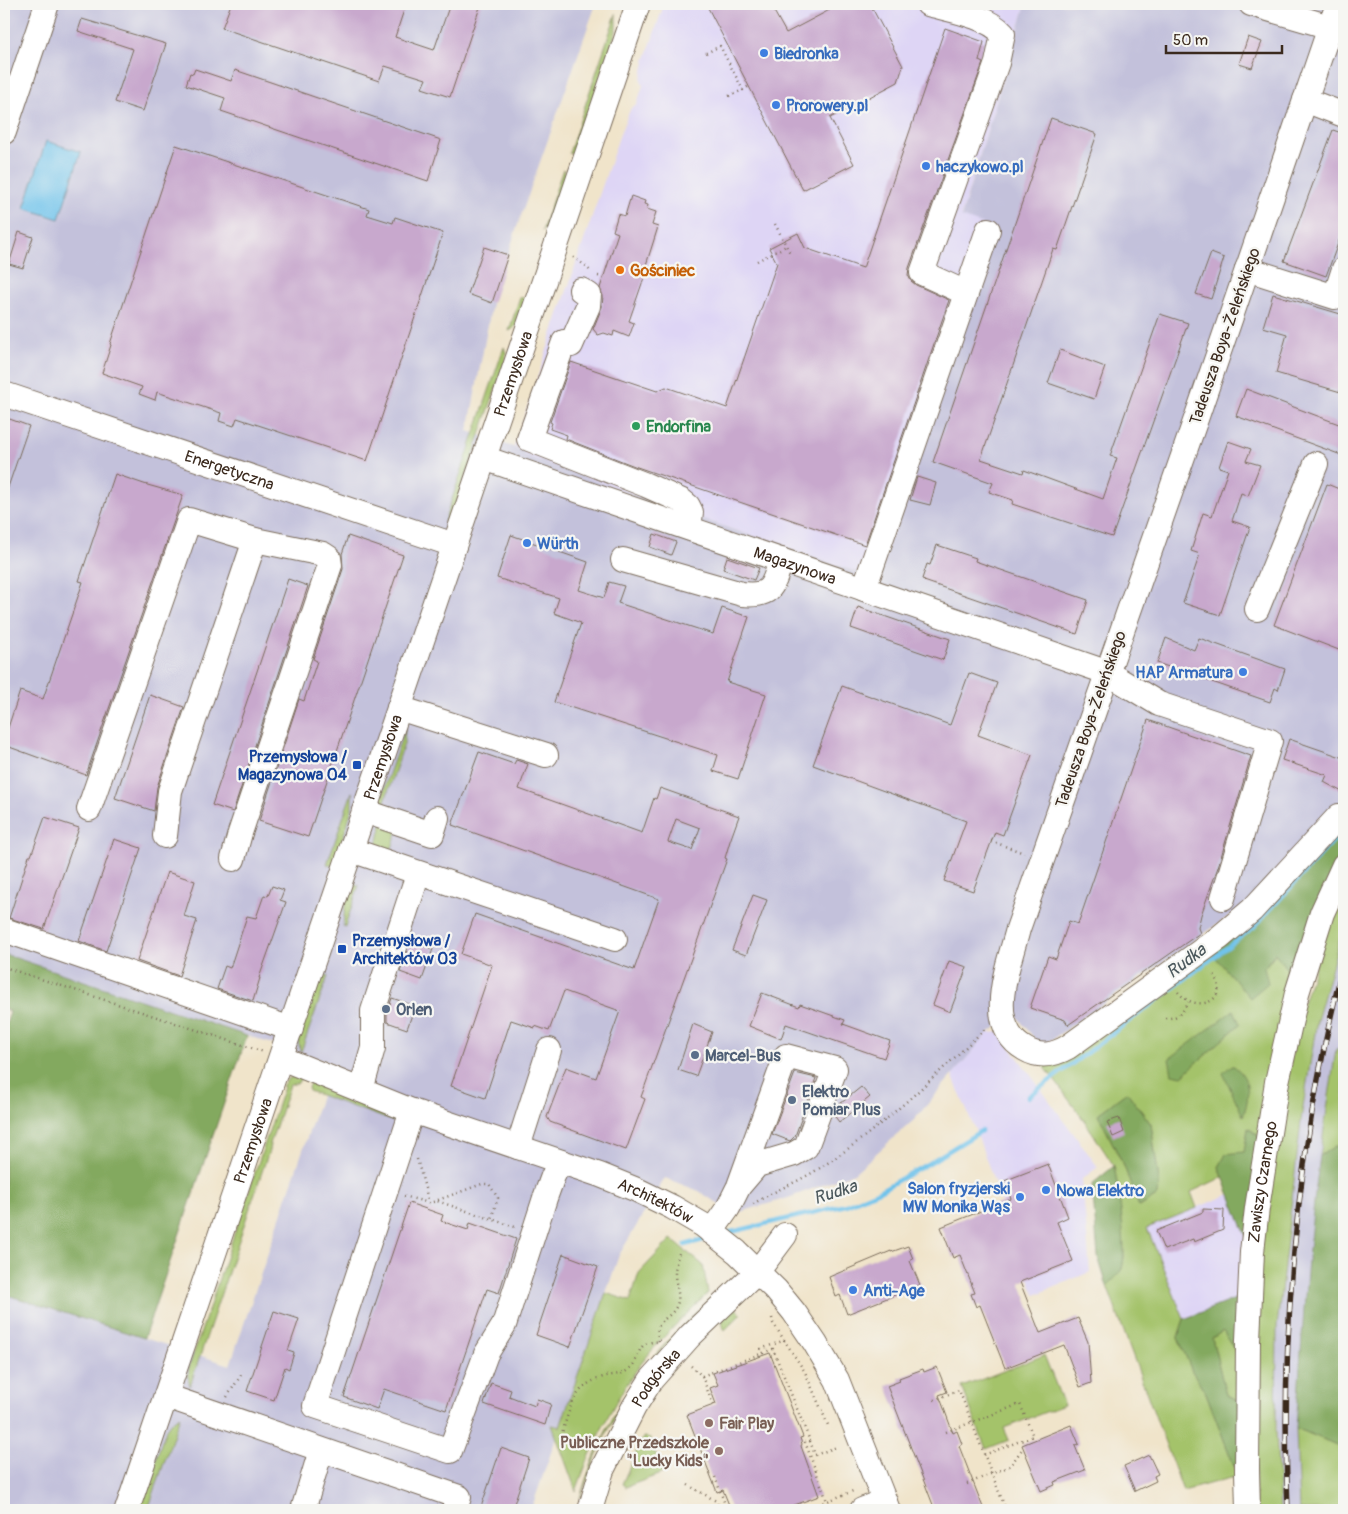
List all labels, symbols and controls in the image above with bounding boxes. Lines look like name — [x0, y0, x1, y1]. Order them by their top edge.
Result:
scale bar — [1166, 22, 1282, 54]
text: 50 m — [1173, 31, 1208, 50]
place label: Biedronka — [774, 44, 839, 64]
marker: Biedronka — [758, 47, 770, 59]
place label: Prorowery.pl — [786, 96, 869, 116]
marker: Prorowery.pl — [770, 99, 782, 111]
place label: haczykowo.pl — [936, 157, 1024, 177]
marker: haczykowo.pl — [920, 160, 932, 172]
street label: Tadeusza Boya-Żeleńskiego — [1185, 245, 1265, 427]
place label: Gościniec — [630, 261, 695, 281]
marker: Gościniec — [614, 264, 626, 276]
street label: Przemysłowa — [490, 329, 537, 419]
place label: Endorfina — [646, 417, 712, 437]
marker: Endorfina — [630, 420, 642, 432]
street label: Energetyczna — [182, 446, 277, 495]
place label: Würth — [537, 534, 579, 554]
marker: Würth — [521, 537, 533, 549]
street label: Magazynowa — [751, 543, 839, 589]
street label: Tadeusza Boya-Żeleńskiego — [1051, 628, 1131, 810]
place label: HAP Armatura — [1135, 663, 1234, 683]
marker: HAP Armatura — [1237, 666, 1249, 678]
street label: Przemysłowa — [360, 712, 407, 803]
place label: Przemysłowa / Magazynowa 04 — [238, 747, 348, 785]
marker: Przemysłowa / Magazynowa 04 — [351, 759, 363, 771]
place label: Przemysłowa / Architektów 03 — [352, 931, 457, 969]
water label: Rudka — [1162, 938, 1212, 984]
marker: Przemysłowa / Architektów 03 — [336, 943, 348, 955]
place label: Orlen — [396, 1000, 432, 1020]
marker: Orlen — [380, 1003, 392, 1015]
place label: Marcel-Bus — [705, 1046, 781, 1066]
marker: Marcel-Bus — [689, 1049, 701, 1061]
place label: Elektro Pomiar Plus — [802, 1082, 881, 1120]
marker: Elektro Pomiar Plus — [786, 1094, 798, 1106]
street label: Przemysłowa — [229, 1096, 277, 1186]
street label: Zawiszy Czarnego — [1244, 1119, 1282, 1244]
street label: Architektów — [615, 1174, 697, 1228]
water label: Rudka — [811, 1174, 861, 1210]
place label: Salon fryzjerski MW Monika Wąs — [903, 1179, 1011, 1217]
place label: Nowa Elektro — [1056, 1181, 1144, 1201]
marker: Nowa Elektro — [1040, 1184, 1052, 1196]
marker: Salon fryzjerski MW Monika Wąs — [1014, 1191, 1026, 1203]
place label: Anti-Age — [863, 1281, 926, 1301]
marker: Anti-Age — [847, 1284, 859, 1296]
street label: Podgórska — [627, 1345, 685, 1411]
place label: Fair Play — [719, 1414, 774, 1434]
marker: Fair Play — [703, 1417, 715, 1429]
place label: Publiczne Przedszkole "Lucky Kids" — [560, 1433, 710, 1471]
marker: Publiczne Przedszkole "Lucky Kids" — [713, 1445, 725, 1457]

